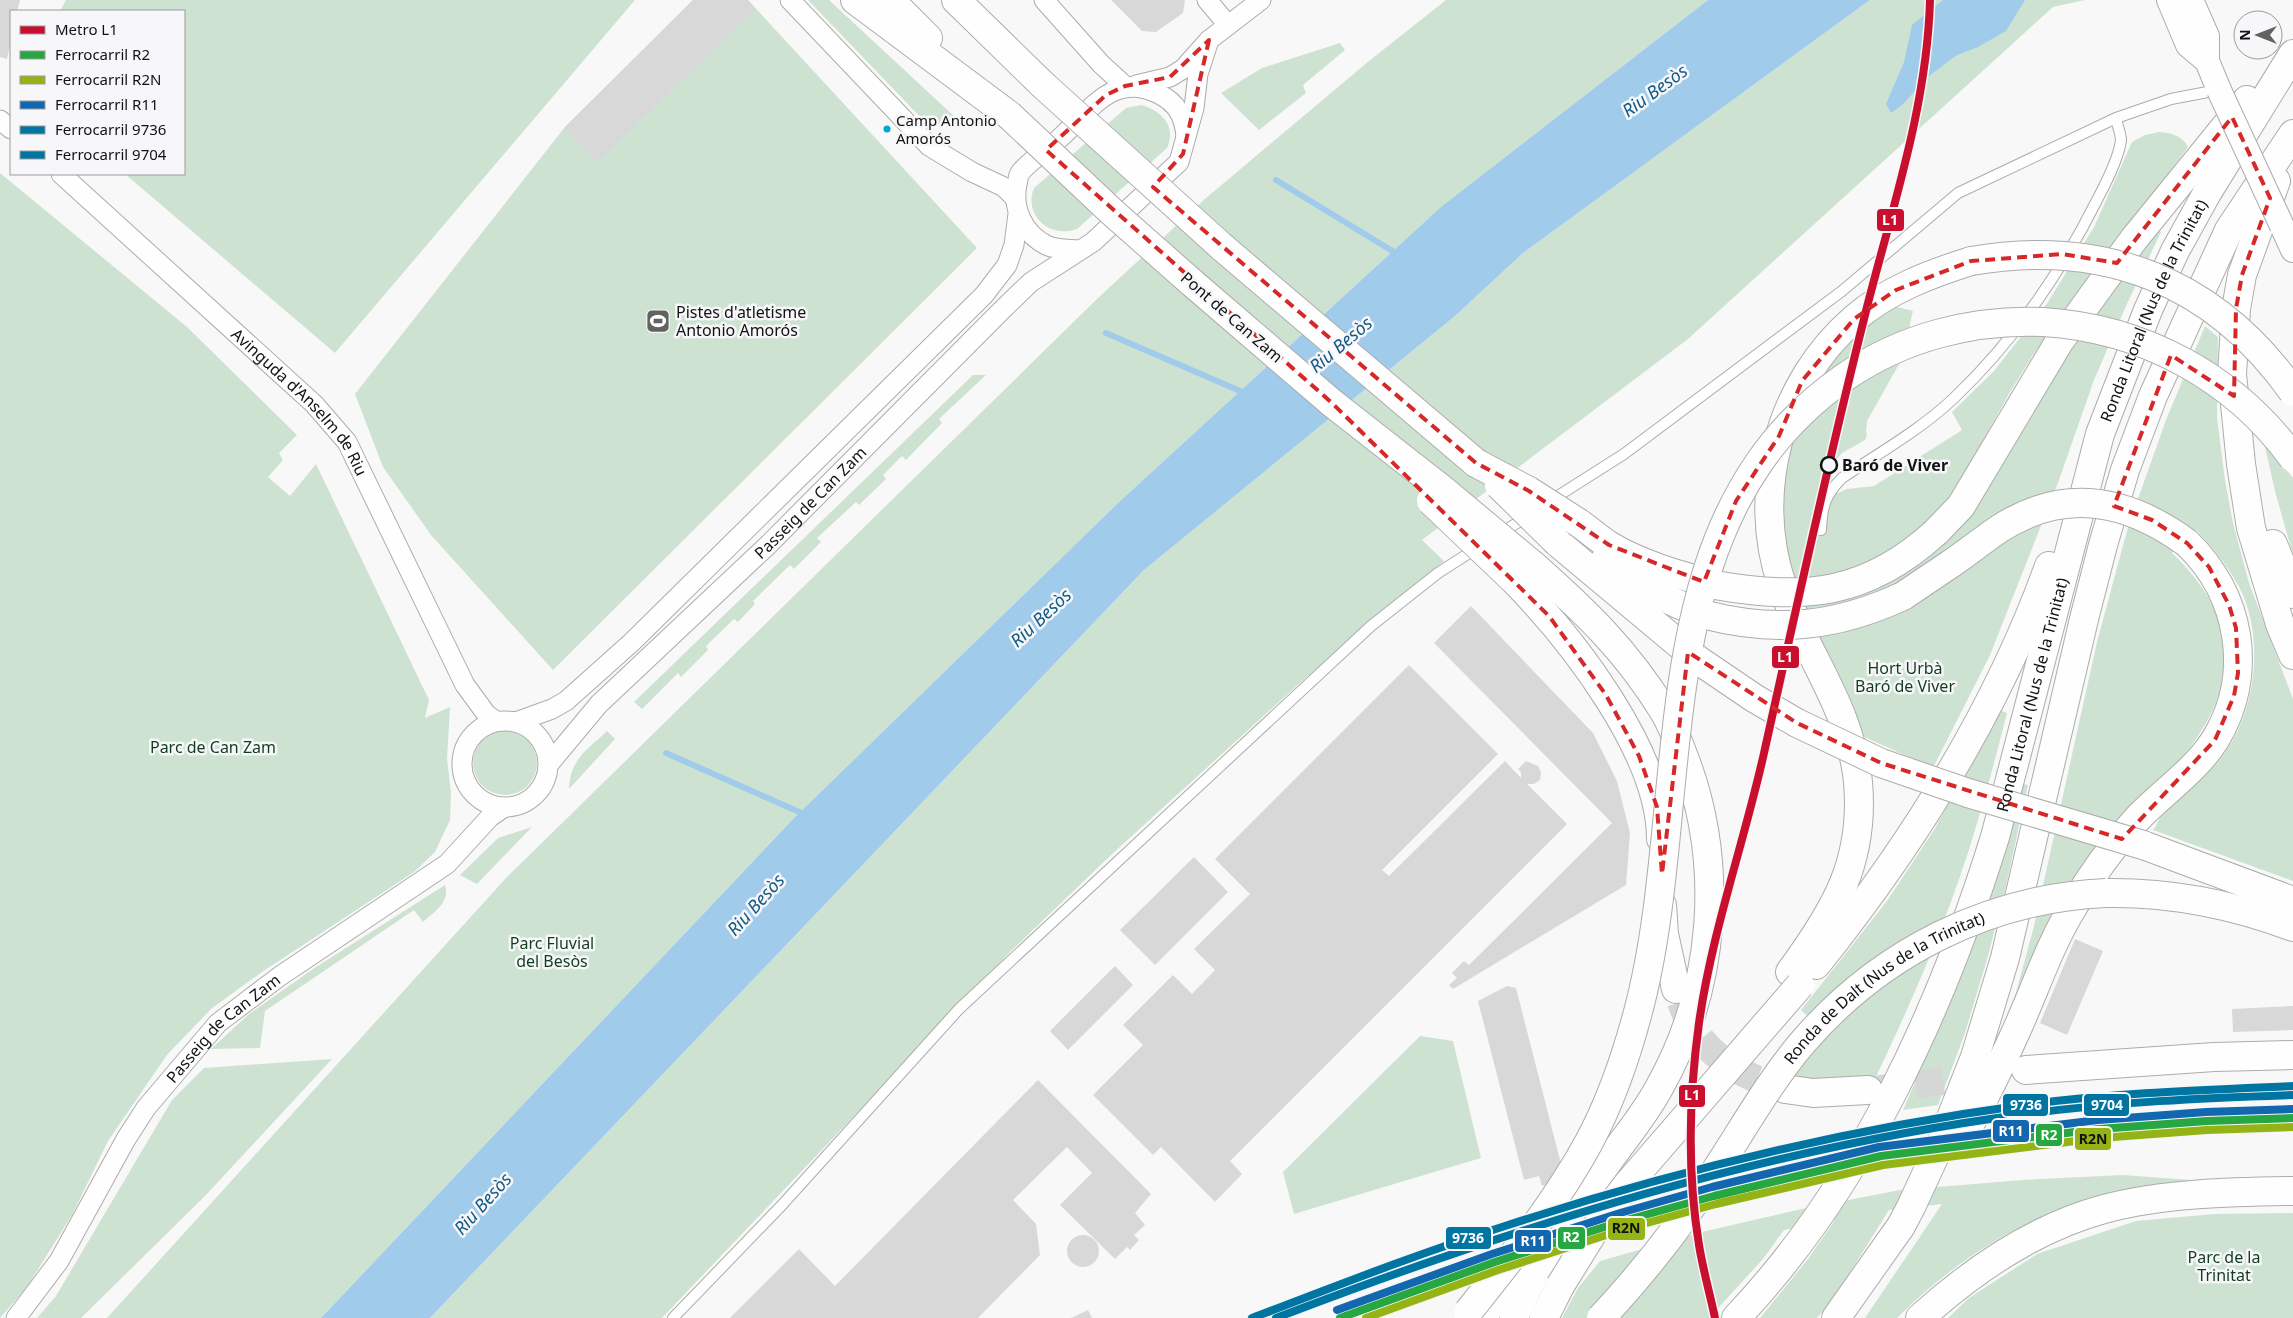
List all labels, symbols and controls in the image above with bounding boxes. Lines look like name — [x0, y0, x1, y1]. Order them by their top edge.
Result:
legend — [10, 10, 185, 175]
north arrow — [2233, 10, 2283, 60]
text: Metro L1 — [55, 19, 118, 39]
text: N — [2235, 29, 2254, 41]
text: Ferrocarril R2 — [55, 44, 150, 64]
water label: Riu Besòs — [1617, 58, 1692, 122]
text: Ferrocarril R2N — [55, 69, 161, 89]
text: Ferrocarril R11 — [55, 94, 159, 114]
place label: Camp Antonio Amorós — [896, 110, 997, 148]
text: Ferrocarril 9736 — [55, 119, 166, 139]
marker: Camp Antonio Amorós — [882, 124, 892, 134]
text: Ferrocarril 9704 — [55, 144, 167, 164]
street label: Ronda Litoral (Nus de la Trinitat) — [2095, 195, 2212, 425]
line badge: L1 — [1876, 208, 1905, 232]
text: L1 — [1882, 210, 1898, 229]
street label: Pont de Can Zam — [1176, 267, 1288, 367]
place label: Pistes d'atletisme Antonio Amorós — [676, 301, 806, 341]
sports icon: Pistes d'atletisme Antonio Amorós — [645, 308, 671, 334]
water label: Riu Besòs — [1304, 311, 1377, 378]
street label: Avinguda d'Anselm de Riu — [227, 323, 373, 479]
street label: Passeig de Can Zam — [749, 441, 871, 564]
place label: Baró de Viver — [1842, 454, 1948, 476]
marker: Baró de Viver — [1820, 456, 1838, 474]
street label: Ronda Litoral (Nus de la Trinitat) — [1991, 575, 2073, 814]
water label: Riu Besòs — [1005, 583, 1076, 652]
line badge: L1 — [1771, 645, 1800, 669]
text: L1 — [1777, 647, 1793, 666]
park label: Hort Urbà Baró de Viver — [1855, 657, 1955, 697]
park label: Parc de Can Zam — [150, 736, 276, 758]
water label: Riu Besòs — [721, 868, 790, 940]
street label: Ronda de Dalt (Nus de la Trinitat) — [1778, 907, 1988, 1069]
park label: Parc Fluvial del Besòs — [510, 932, 594, 972]
street label: Passeig de Can Zam — [161, 969, 285, 1087]
line badge: L1 — [1678, 1084, 1706, 1108]
text: L1 — [1684, 1085, 1700, 1104]
line badge: 9736 — [2002, 1093, 2049, 1117]
line badge: 9704 — [2083, 1093, 2130, 1117]
text: 9736 — [2010, 1095, 2042, 1114]
text: 9704 — [2091, 1095, 2123, 1114]
line badge: R11 — [1992, 1119, 2030, 1143]
text: R11 — [1998, 1121, 2024, 1140]
line badge: R2 — [2035, 1123, 2063, 1147]
text: R2 — [2040, 1125, 2058, 1144]
line badge: R2N — [2074, 1127, 2112, 1151]
text: R2N — [2079, 1129, 2107, 1148]
water label: Riu Besòs — [448, 1167, 517, 1239]
line badge: R2N — [1607, 1217, 1646, 1241]
text: R2N — [1612, 1218, 1640, 1237]
line badge: 9736 — [1445, 1226, 1492, 1250]
line badge: R2 — [1557, 1226, 1586, 1250]
text: R2 — [1562, 1227, 1580, 1246]
text: 9736 — [1452, 1228, 1484, 1247]
line badge: R11 — [1514, 1229, 1552, 1253]
text: R11 — [1520, 1231, 1546, 1250]
park label: Parc de la Trinitat — [2188, 1246, 2260, 1286]

